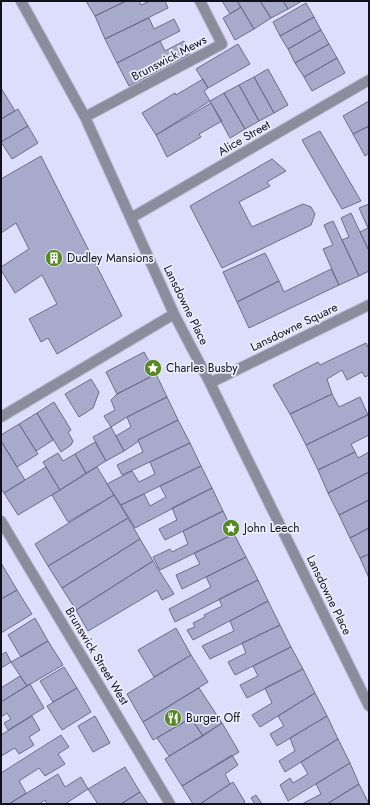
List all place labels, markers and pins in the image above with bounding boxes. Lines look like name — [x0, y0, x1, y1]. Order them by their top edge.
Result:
building icon: Dudley Mansions — [44, 248, 64, 268]
place label: Dudley Mansions — [67, 249, 154, 267]
place icon: Charles Busby — [143, 358, 163, 378]
place label: Charles Busby — [166, 359, 238, 377]
place icon: John Leech — [221, 518, 241, 538]
place label: John Leech — [242, 519, 299, 537]
restaurant icon: Burger Off — [163, 708, 183, 728]
place label: Burger Off — [186, 709, 241, 727]

